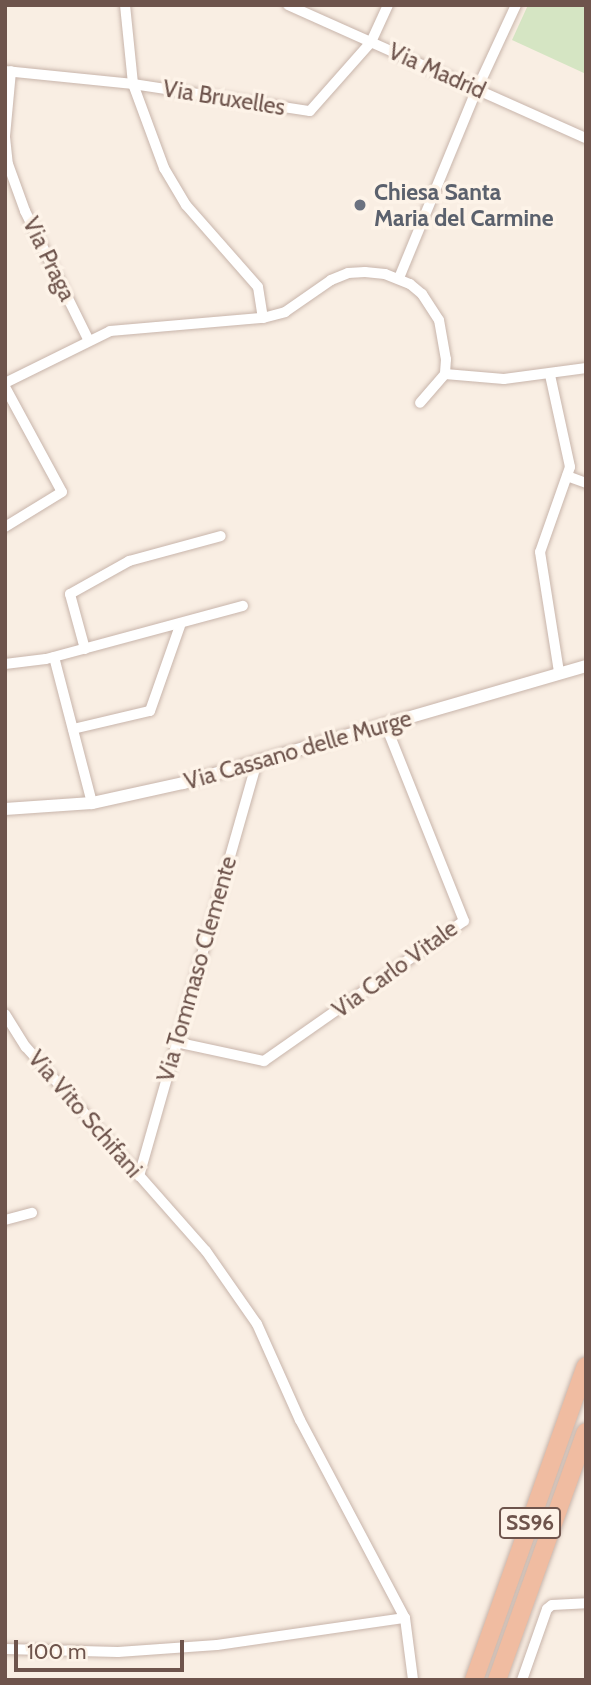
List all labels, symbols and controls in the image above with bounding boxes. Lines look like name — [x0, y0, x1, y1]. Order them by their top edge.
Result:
street label: Via Madrid — [384, 37, 490, 105]
street label: Via Bruxelles — [161, 75, 287, 121]
place label: Chiesa Santa Maria del Carmine — [374, 178, 554, 232]
marker: Chiesa Santa Maria del Carmine — [352, 197, 368, 213]
street label: Via Praga — [17, 213, 81, 305]
street label: Via Cassano delle Murge — [181, 704, 415, 796]
street label: Via Tommaso Clemente — [152, 853, 242, 1085]
street label: Via Carlo Vitale — [327, 914, 463, 1024]
street label: Via Vito Schifani — [22, 1045, 148, 1183]
road number: SS96 — [498, 1506, 562, 1540]
scale bar — [18, 1626, 187, 1670]
text: 100 m — [27, 1639, 86, 1664]

